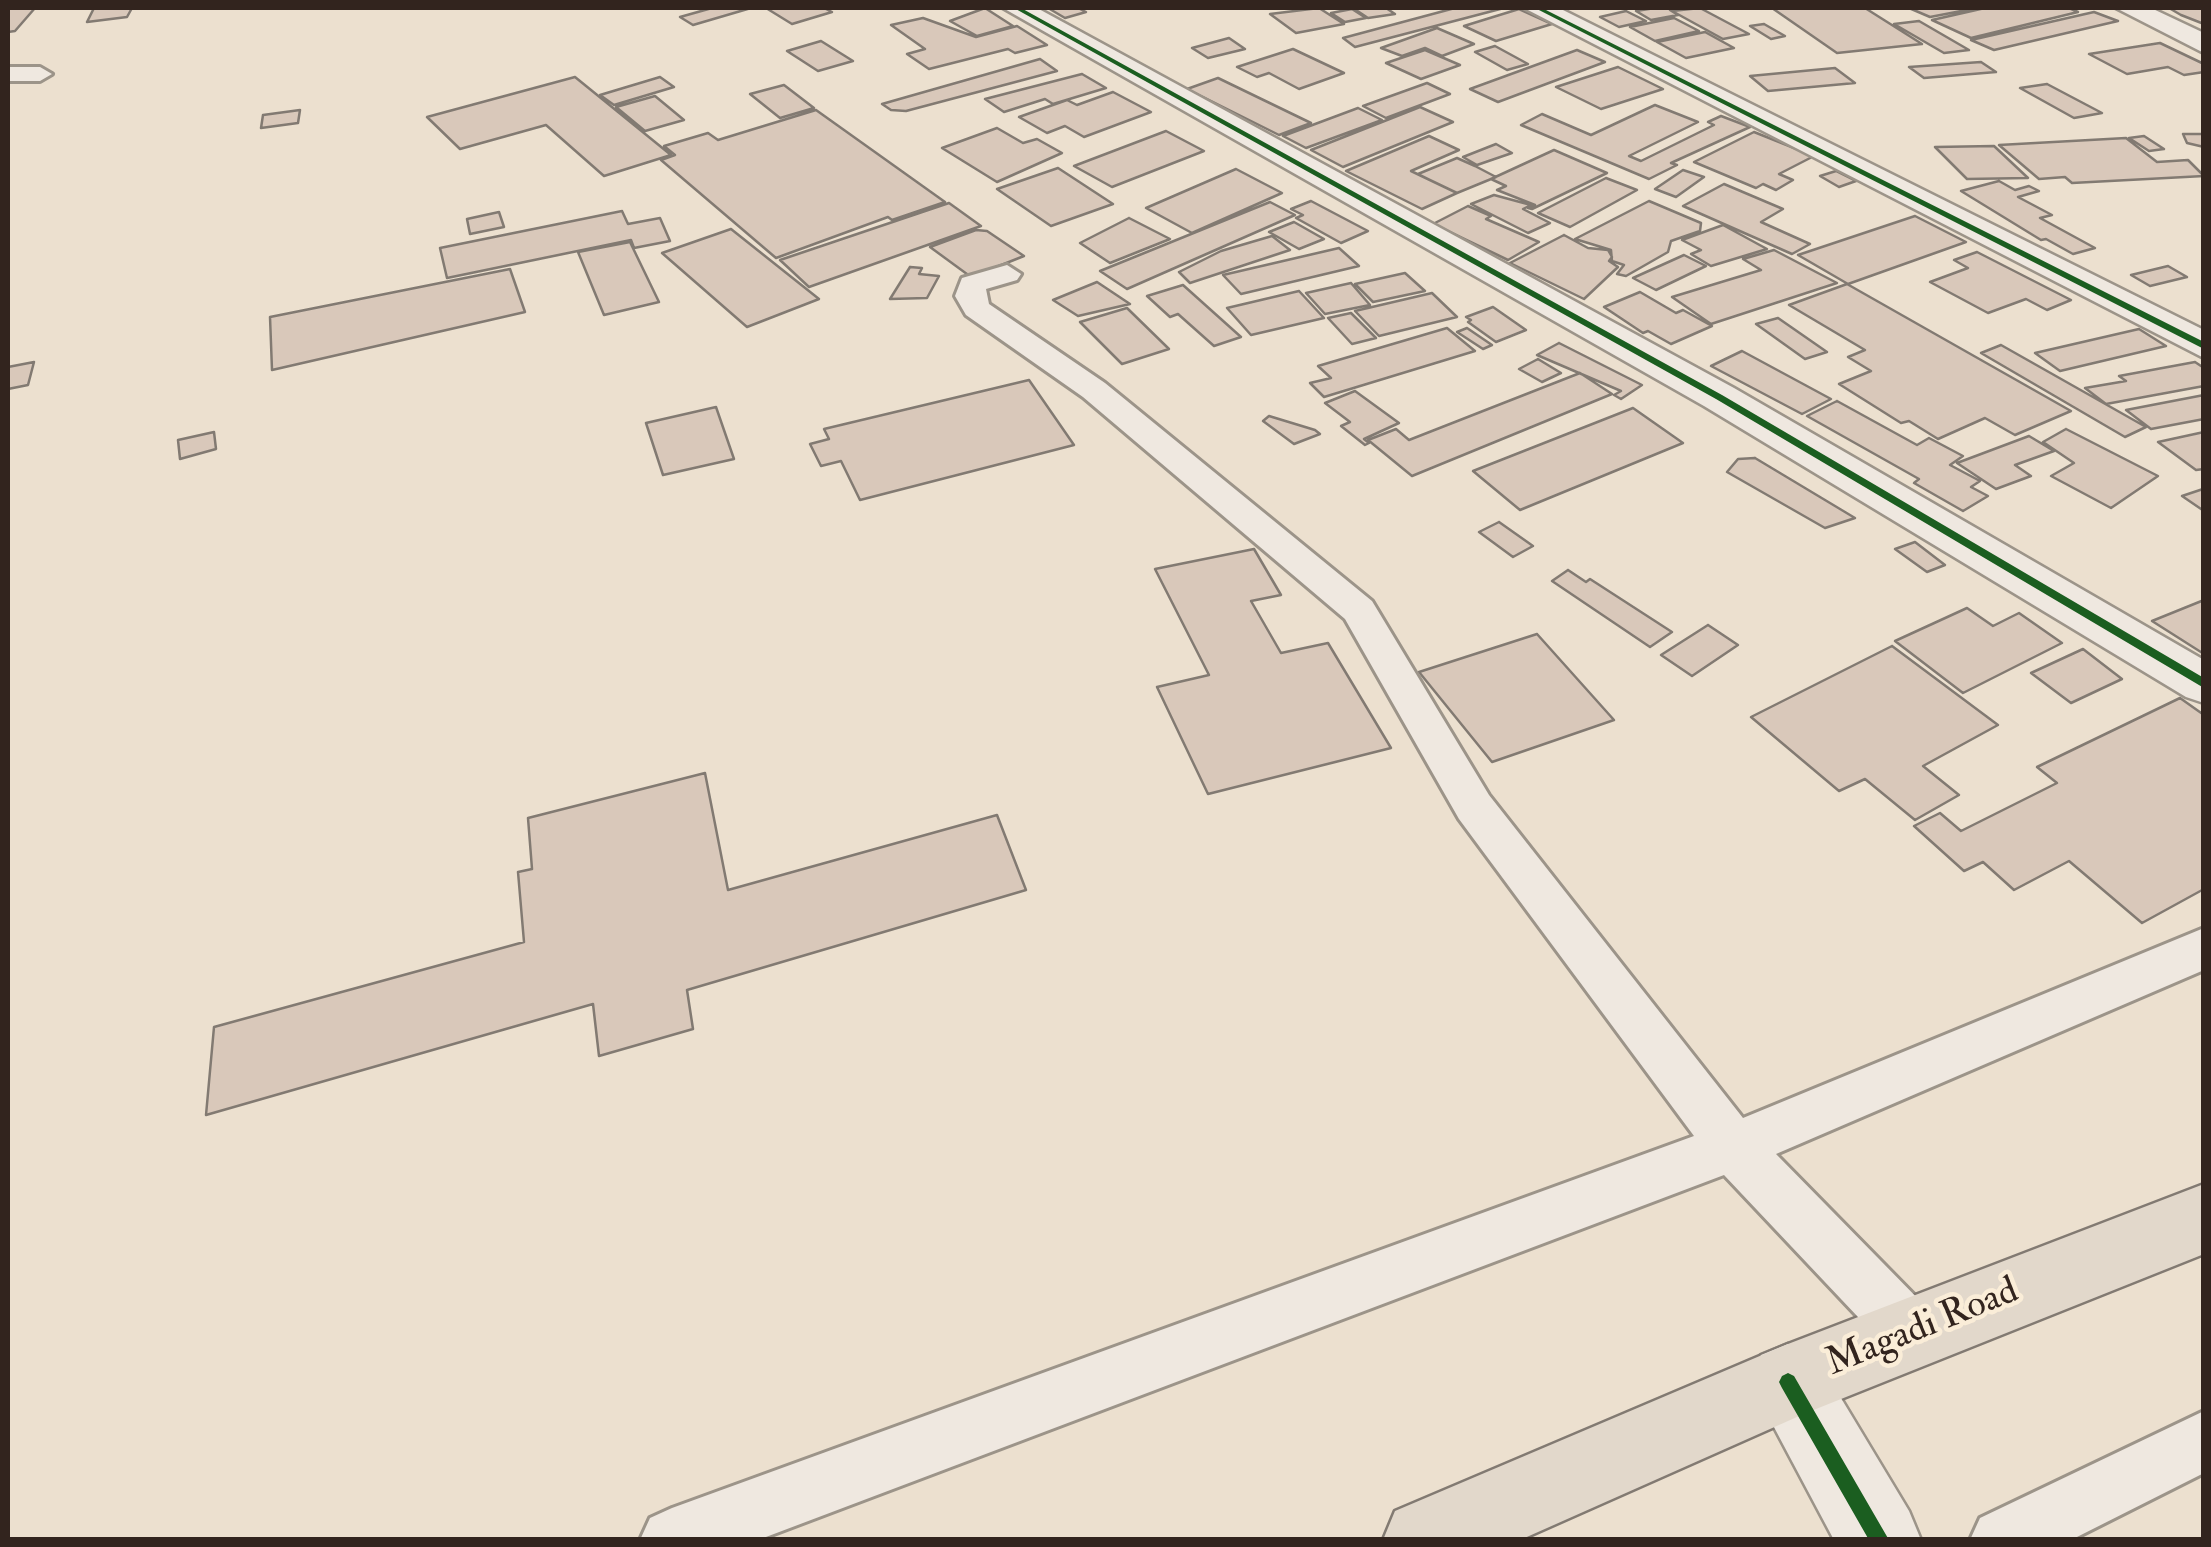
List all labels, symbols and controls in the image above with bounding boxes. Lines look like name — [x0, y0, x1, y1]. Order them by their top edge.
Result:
street label: Magadi Road — [1820, 1270, 2026, 1388]

